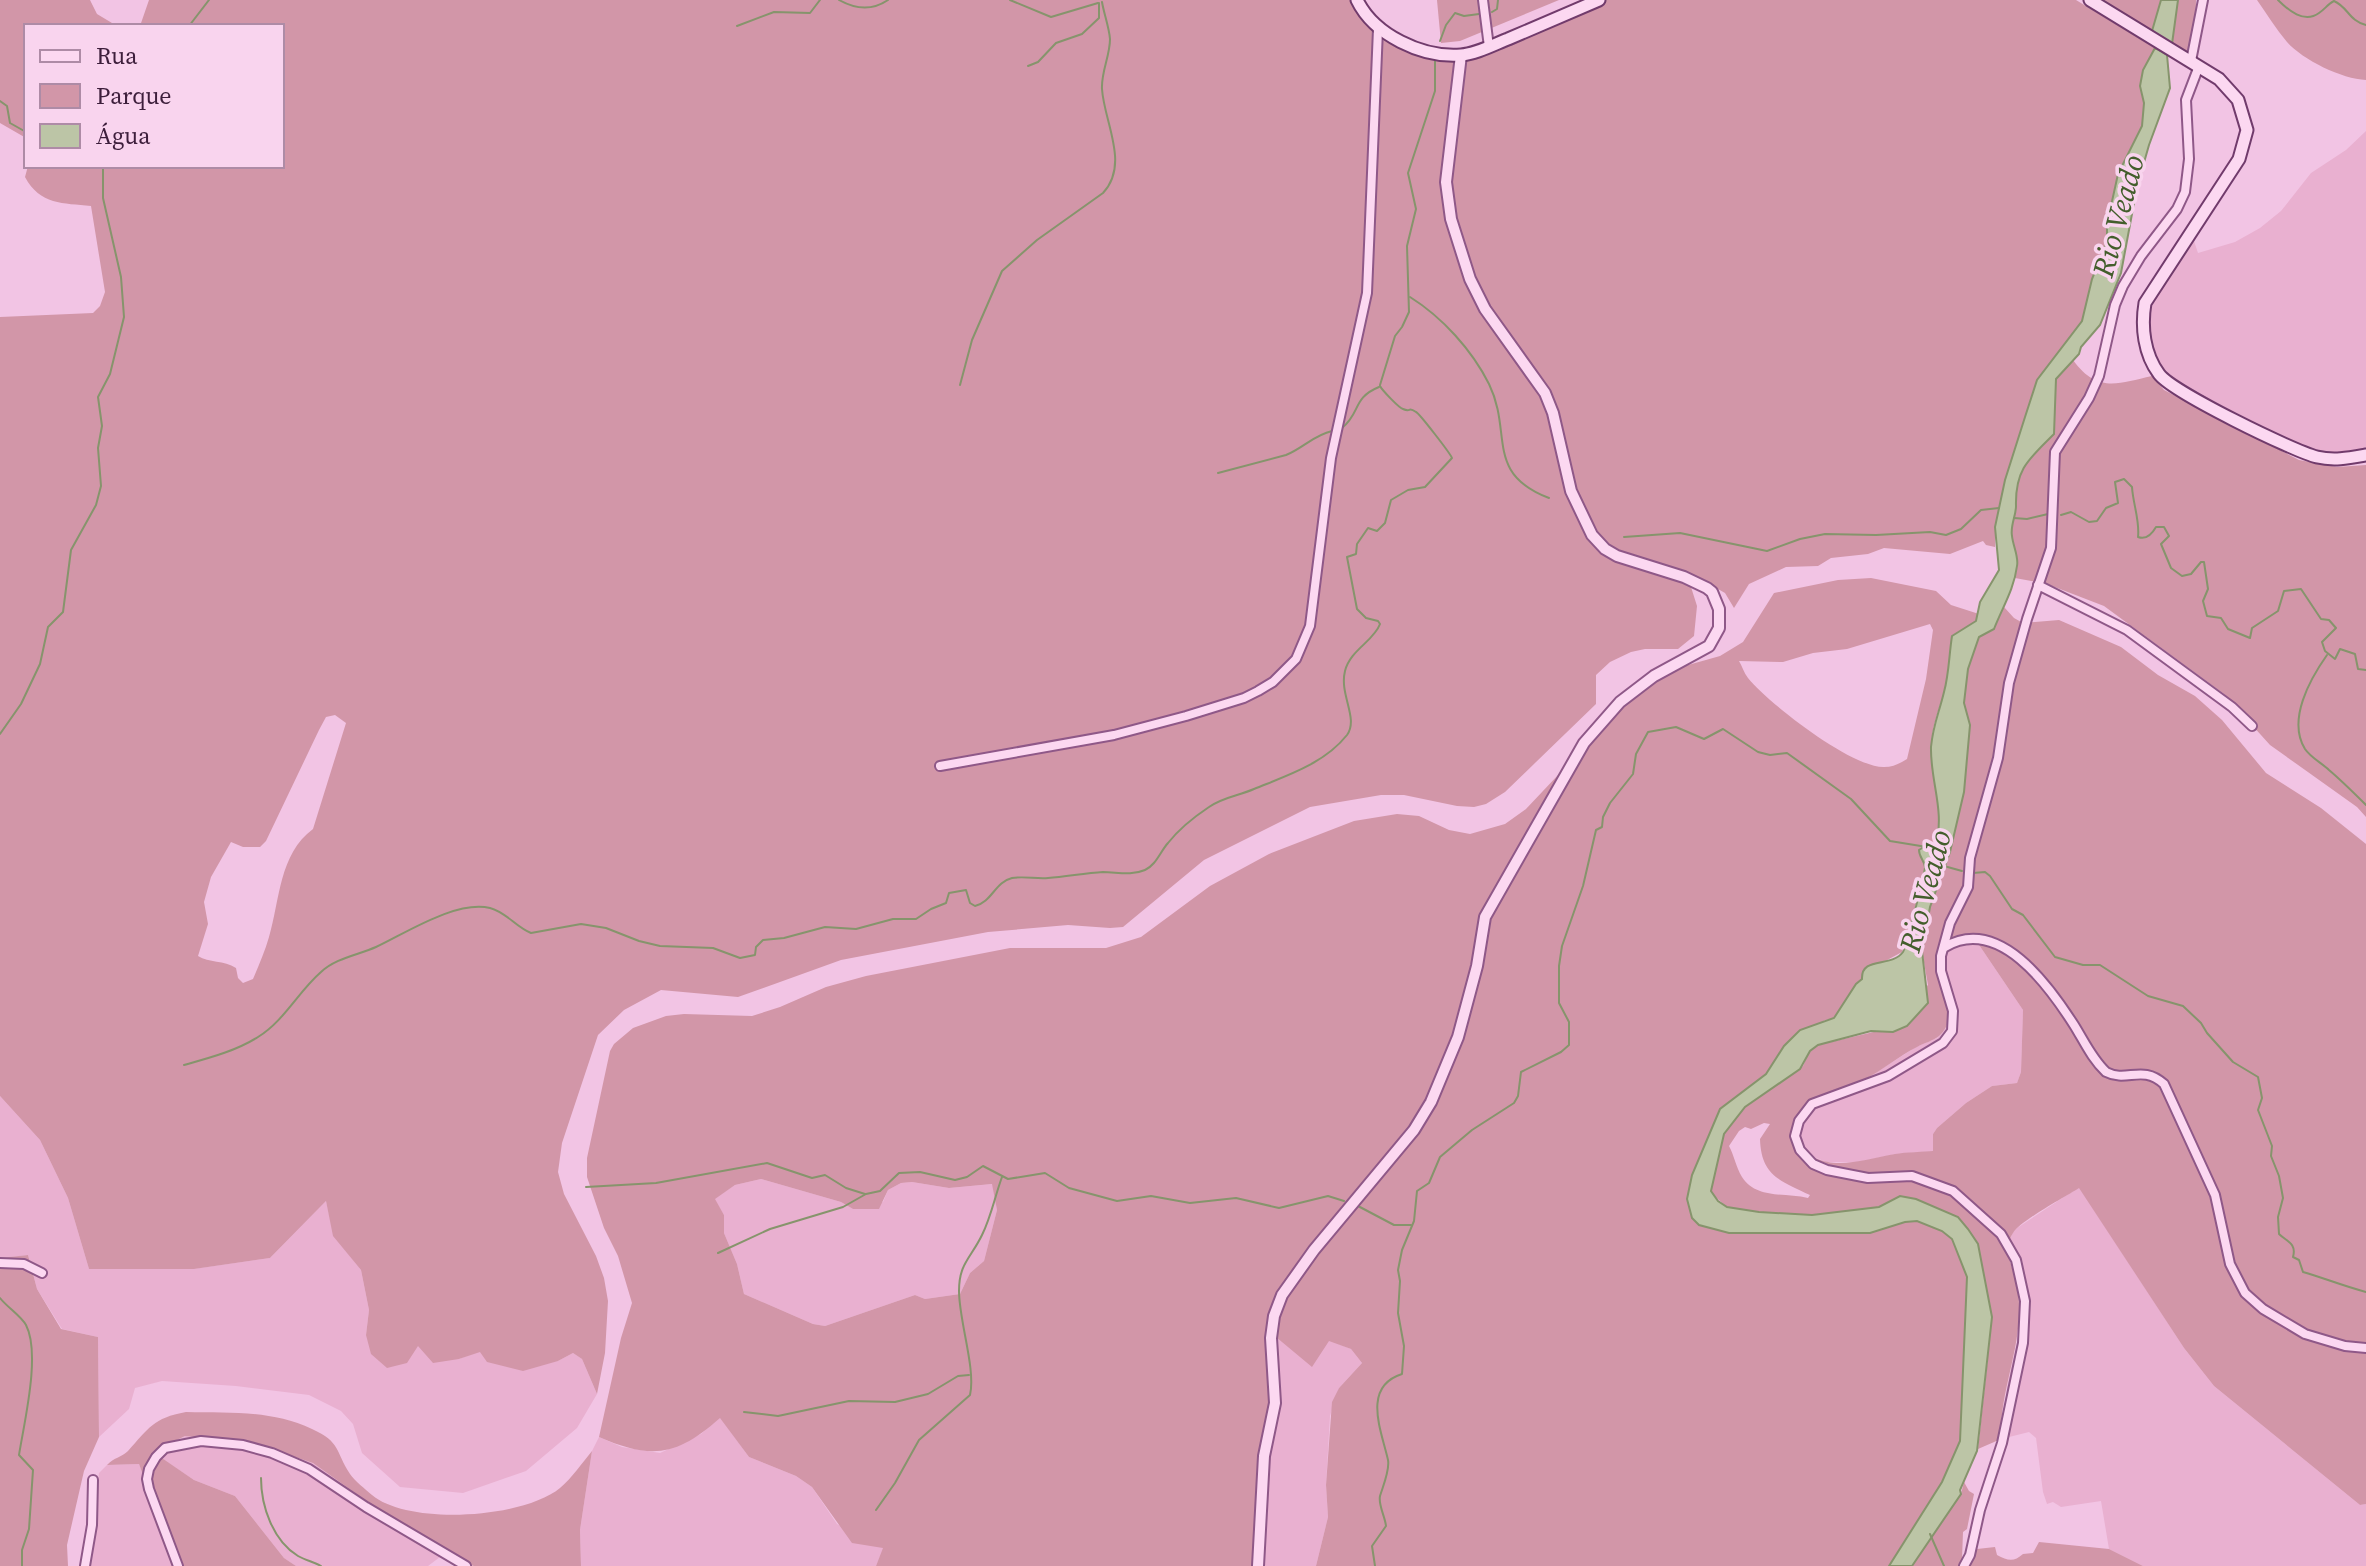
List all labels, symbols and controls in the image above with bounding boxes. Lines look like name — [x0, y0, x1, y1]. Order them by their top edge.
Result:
legend — [24, 24, 284, 168]
text: Rua — [96, 39, 138, 72]
text: Parque — [96, 79, 172, 112]
text: Água — [96, 119, 151, 152]
water label: Rio Veado — [2082, 150, 2154, 283]
water label: Rio Veado — [1889, 825, 1961, 958]

